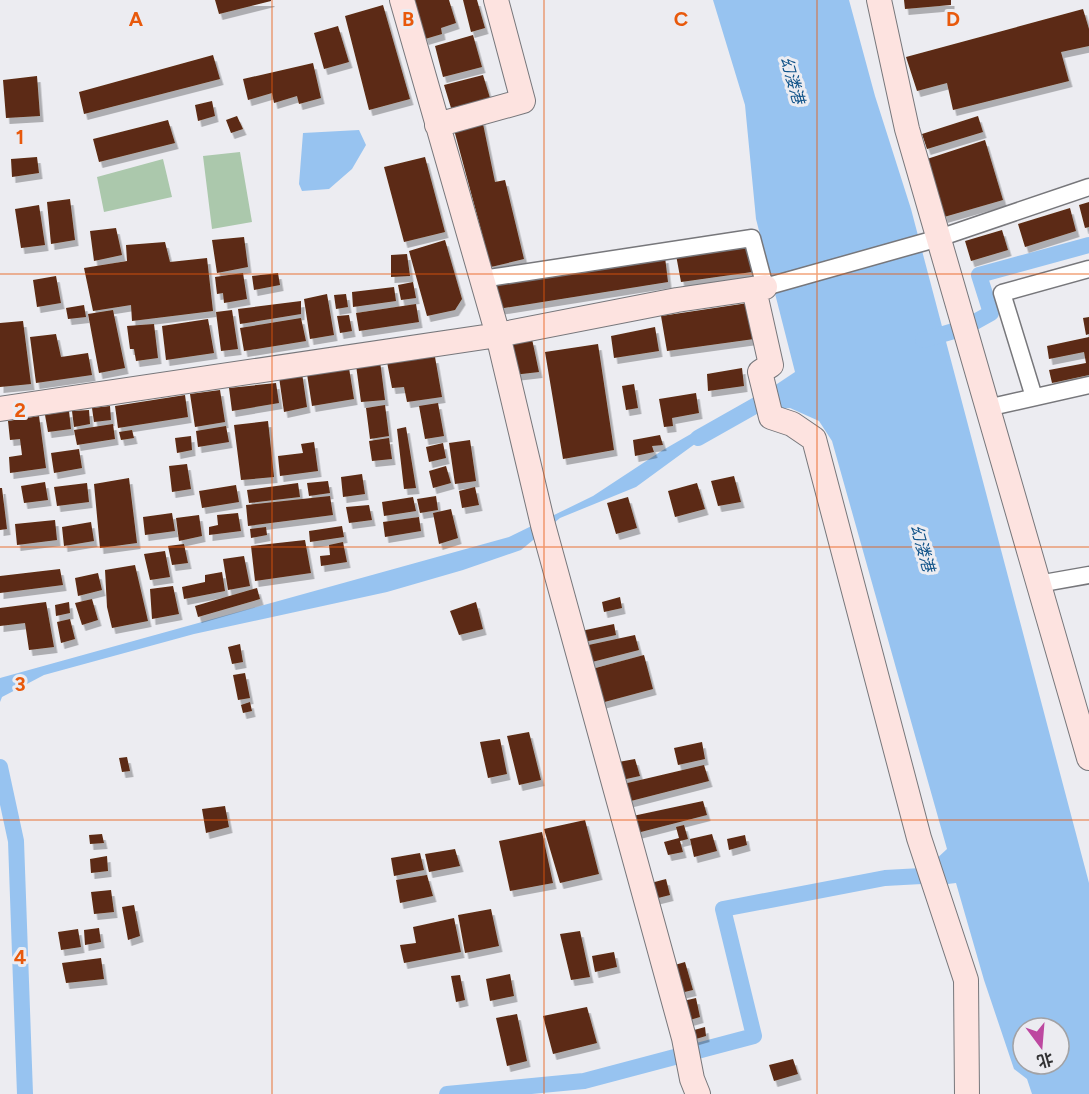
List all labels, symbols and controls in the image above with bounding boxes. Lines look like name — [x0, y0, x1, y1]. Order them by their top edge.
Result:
text: A — [129, 7, 144, 31]
text: B — [402, 7, 414, 31]
text: C — [674, 7, 688, 31]
text: D — [946, 7, 960, 31]
water label: 幻溇港 — [777, 54, 809, 108]
text: 1 — [16, 125, 24, 149]
text: 2 — [14, 398, 26, 422]
water label: 幻溇港 — [907, 522, 939, 576]
text: 3 — [14, 672, 26, 696]
text: 4 — [14, 945, 27, 969]
north arrow — [1011, 1016, 1071, 1076]
text: 北 — [1035, 1049, 1055, 1071]

